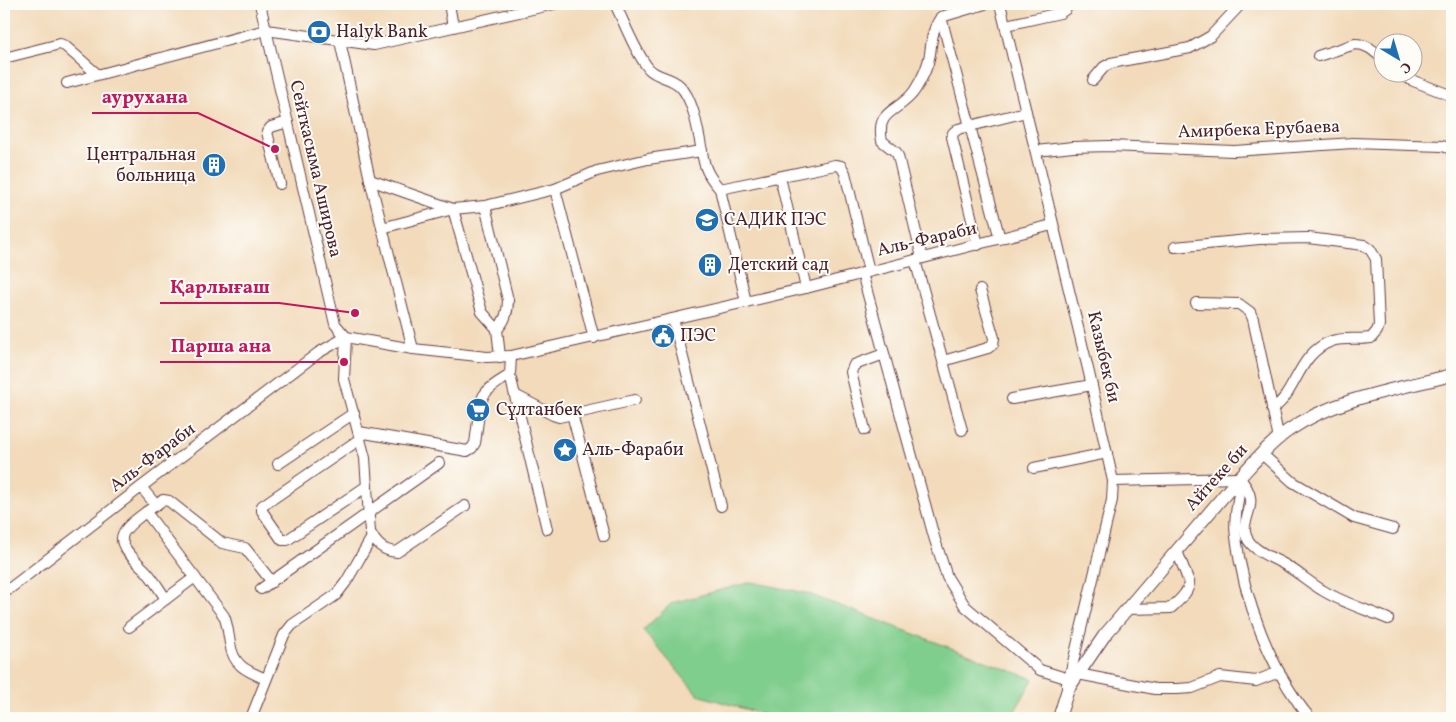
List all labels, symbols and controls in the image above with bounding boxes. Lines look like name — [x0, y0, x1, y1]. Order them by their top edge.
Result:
bank icon: Halyk Bank — [306, 19, 332, 45]
place label: Halyk Bank — [336, 20, 428, 45]
north arrow — [1374, 32, 1424, 82]
text: С — [1396, 57, 1414, 77]
street label: Сейткасыма Аширова — [282, 78, 348, 260]
callout: аурухана — [92, 79, 198, 113]
text: аурухана — [102, 85, 188, 111]
street label: Амирбека Ерубаева — [1177, 115, 1341, 145]
place label: Центральная больница — [86, 143, 196, 189]
building icon: Центральная больница — [201, 152, 227, 178]
school or university icon: САДИК ПЭС — [694, 207, 720, 233]
place label: САДИК ПЭС — [724, 208, 827, 233]
street label: Аль-Фараби — [875, 216, 979, 264]
building icon: Детский сад — [697, 252, 723, 278]
place label: Детский сад — [728, 253, 829, 278]
callout: Қарлығаш — [160, 269, 279, 303]
text: Қарлығаш — [170, 275, 270, 301]
street label: Казыбек би — [1080, 309, 1126, 405]
public building icon: ПЭС — [650, 323, 676, 349]
place label: ПЭС — [680, 324, 716, 349]
callout: Парша ана — [160, 328, 281, 362]
text: Парша ана — [171, 334, 271, 360]
supermarket icon: Сұлтанбек — [465, 397, 491, 423]
place label: Сұлтанбек — [496, 398, 583, 423]
street label: Аль-Фараби — [105, 417, 201, 499]
place icon: Аль-Фараби — [552, 437, 578, 463]
place label: Аль-Фараби — [582, 438, 684, 463]
street label: Айтеке би — [1180, 439, 1254, 517]

